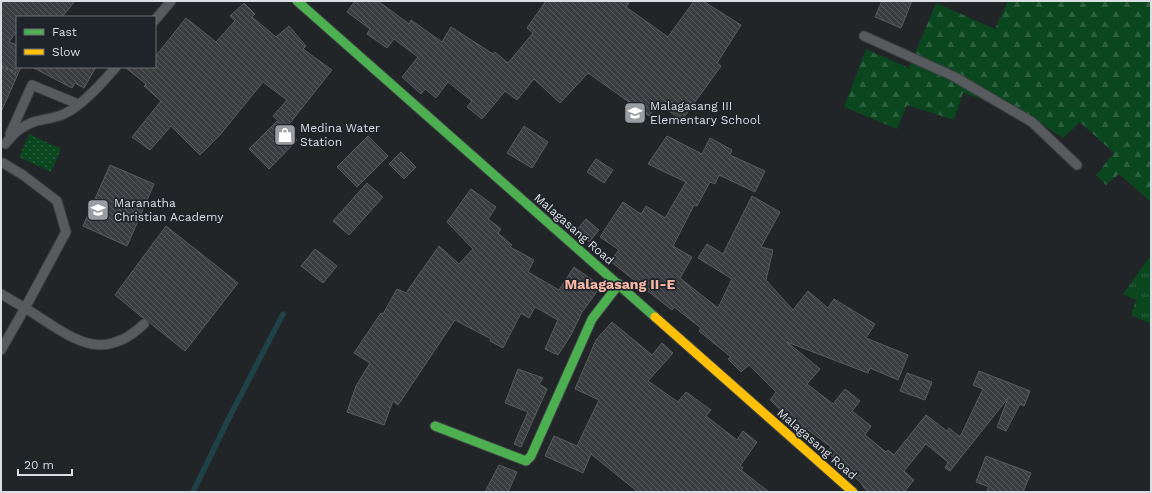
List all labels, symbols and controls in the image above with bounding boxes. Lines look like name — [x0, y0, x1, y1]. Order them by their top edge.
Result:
legend — [16, 16, 156, 68]
text: Fast — [52, 25, 77, 39]
text: Slow — [52, 45, 80, 59]
place label: Malagasang III Elementary School — [650, 99, 761, 127]
school or university icon: Malagasang III Elementary School — [622, 100, 648, 126]
place label: Medina Water Station — [300, 121, 380, 149]
shop icon: Medina Water Station — [272, 122, 298, 148]
street label: Malagasang Road — [531, 191, 617, 267]
place label: Maranatha Christian Academy — [114, 196, 224, 224]
school or university icon: Maranatha Christian Academy — [85, 197, 111, 223]
district label: Malagasang II-E — [565, 276, 676, 292]
street label: Malagasang Road — [774, 406, 860, 482]
scale bar — [18, 451, 72, 477]
text: 20 m — [24, 458, 54, 472]

